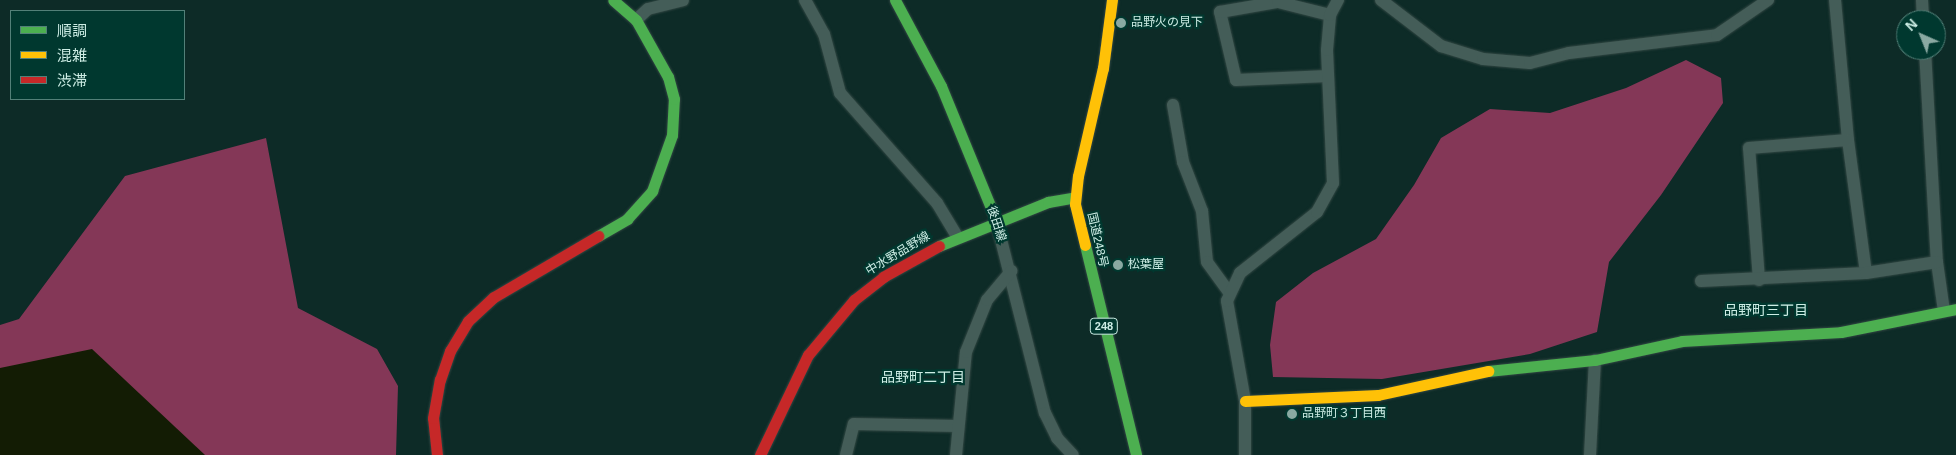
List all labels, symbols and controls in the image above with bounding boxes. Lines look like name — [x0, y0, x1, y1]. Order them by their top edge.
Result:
legend — [10, 10, 185, 100]
north arrow — [1896, 10, 1946, 60]
place label: 品野火の見下 — [1131, 16, 1203, 30]
text: N — [1902, 16, 1920, 34]
marker: 品野火の見下 — [1115, 17, 1127, 29]
text: 順調 — [57, 22, 87, 39]
text: 混雑 — [57, 47, 87, 64]
text: 渋滞 — [57, 72, 87, 89]
street label: 後田線 — [984, 205, 1008, 243]
street label: 国道248号 — [1084, 211, 1110, 269]
street label: 中水野品野線 — [863, 229, 933, 279]
place label: 松葉屋 — [1128, 258, 1164, 272]
marker: 松葉屋 — [1112, 259, 1124, 271]
district label: 品野町三丁目 — [1724, 302, 1808, 318]
road number: 248 — [1089, 318, 1119, 334]
district label: 品野町二丁目 — [881, 369, 965, 385]
place label: 品野町３丁目西 — [1302, 407, 1386, 421]
marker: 品野町３丁目西 — [1286, 408, 1298, 420]

